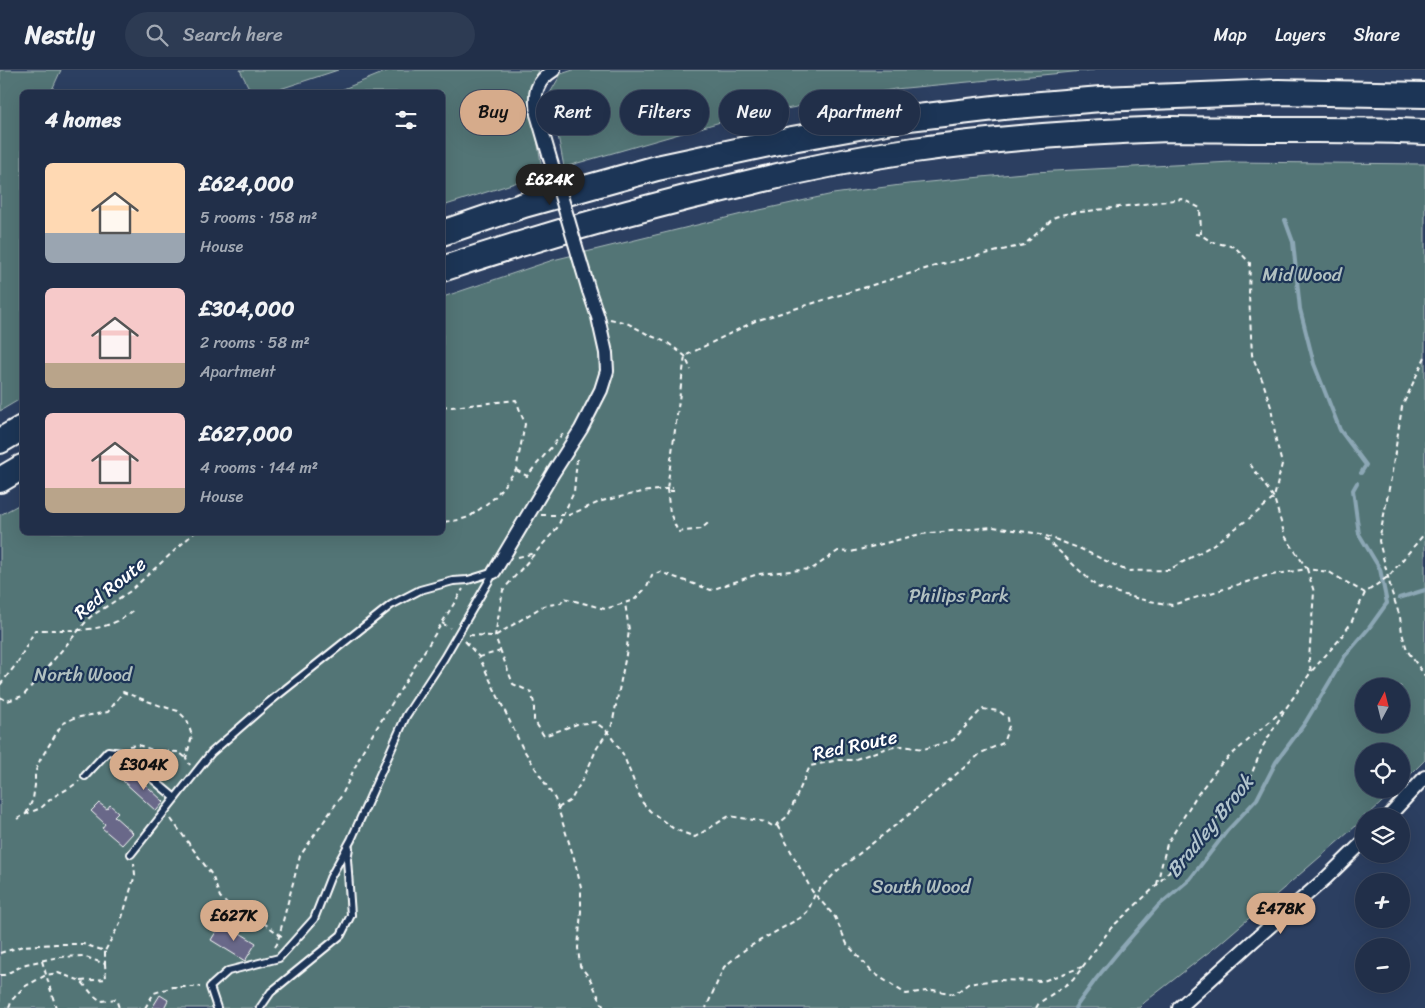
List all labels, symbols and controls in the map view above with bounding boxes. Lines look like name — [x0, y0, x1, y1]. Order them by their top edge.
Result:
search box — [125, 12, 475, 57]
text: Nestly — [25, 14, 95, 56]
text: Search here — [183, 18, 283, 51]
text: Map — [1214, 19, 1247, 51]
text: Layers — [1275, 19, 1326, 51]
text: Share — [1354, 19, 1400, 51]
icon: search — [143, 21, 171, 49]
chip: Buy — [460, 90, 526, 135]
chip: Rent — [536, 90, 610, 135]
chip: Filters — [620, 90, 709, 135]
chip: New — [719, 90, 789, 135]
chip: Apartment — [799, 90, 920, 135]
text: 4 homes — [45, 101, 121, 139]
icon: filters — [392, 106, 420, 134]
pin: £624K — [515, 164, 585, 206]
text: £624,000 — [200, 165, 294, 203]
text: £624K — [527, 165, 573, 194]
icon: home — [85, 183, 145, 243]
text: 5 rooms · 158 m² — [200, 203, 317, 232]
text: House — [200, 232, 243, 261]
park label: Mid Wood — [1262, 258, 1343, 291]
text: £304,000 — [200, 290, 295, 328]
icon: home — [85, 308, 145, 368]
text: 2 rooms · 58 m² — [200, 328, 310, 357]
text: Apartment — [200, 357, 276, 386]
text: £627,000 — [200, 415, 293, 453]
icon: home — [85, 433, 145, 493]
text: 4 rooms · 144 m² — [200, 453, 318, 482]
text: House — [200, 482, 243, 511]
street label: Red Route — [66, 548, 154, 628]
park label: Philips Park — [909, 579, 1009, 612]
park label: North Wood — [34, 658, 134, 691]
north arrow — [1355, 678, 1410, 732]
map controls — [1355, 678, 1410, 993]
street label: Red Route — [810, 720, 901, 770]
button: locate — [1355, 743, 1410, 798]
pin: £304K — [109, 748, 179, 791]
text: £304K — [120, 750, 168, 779]
water label: Bradley Brook — [1157, 766, 1264, 885]
button: layers — [1355, 808, 1410, 863]
park label: South Wood — [872, 870, 972, 903]
button: + — [1355, 873, 1410, 928]
pin: £478K — [1246, 892, 1316, 935]
text: £478K — [1258, 894, 1305, 923]
pin: £627K — [199, 900, 269, 942]
text: £627K — [211, 901, 257, 930]
button: − — [1355, 938, 1410, 993]

